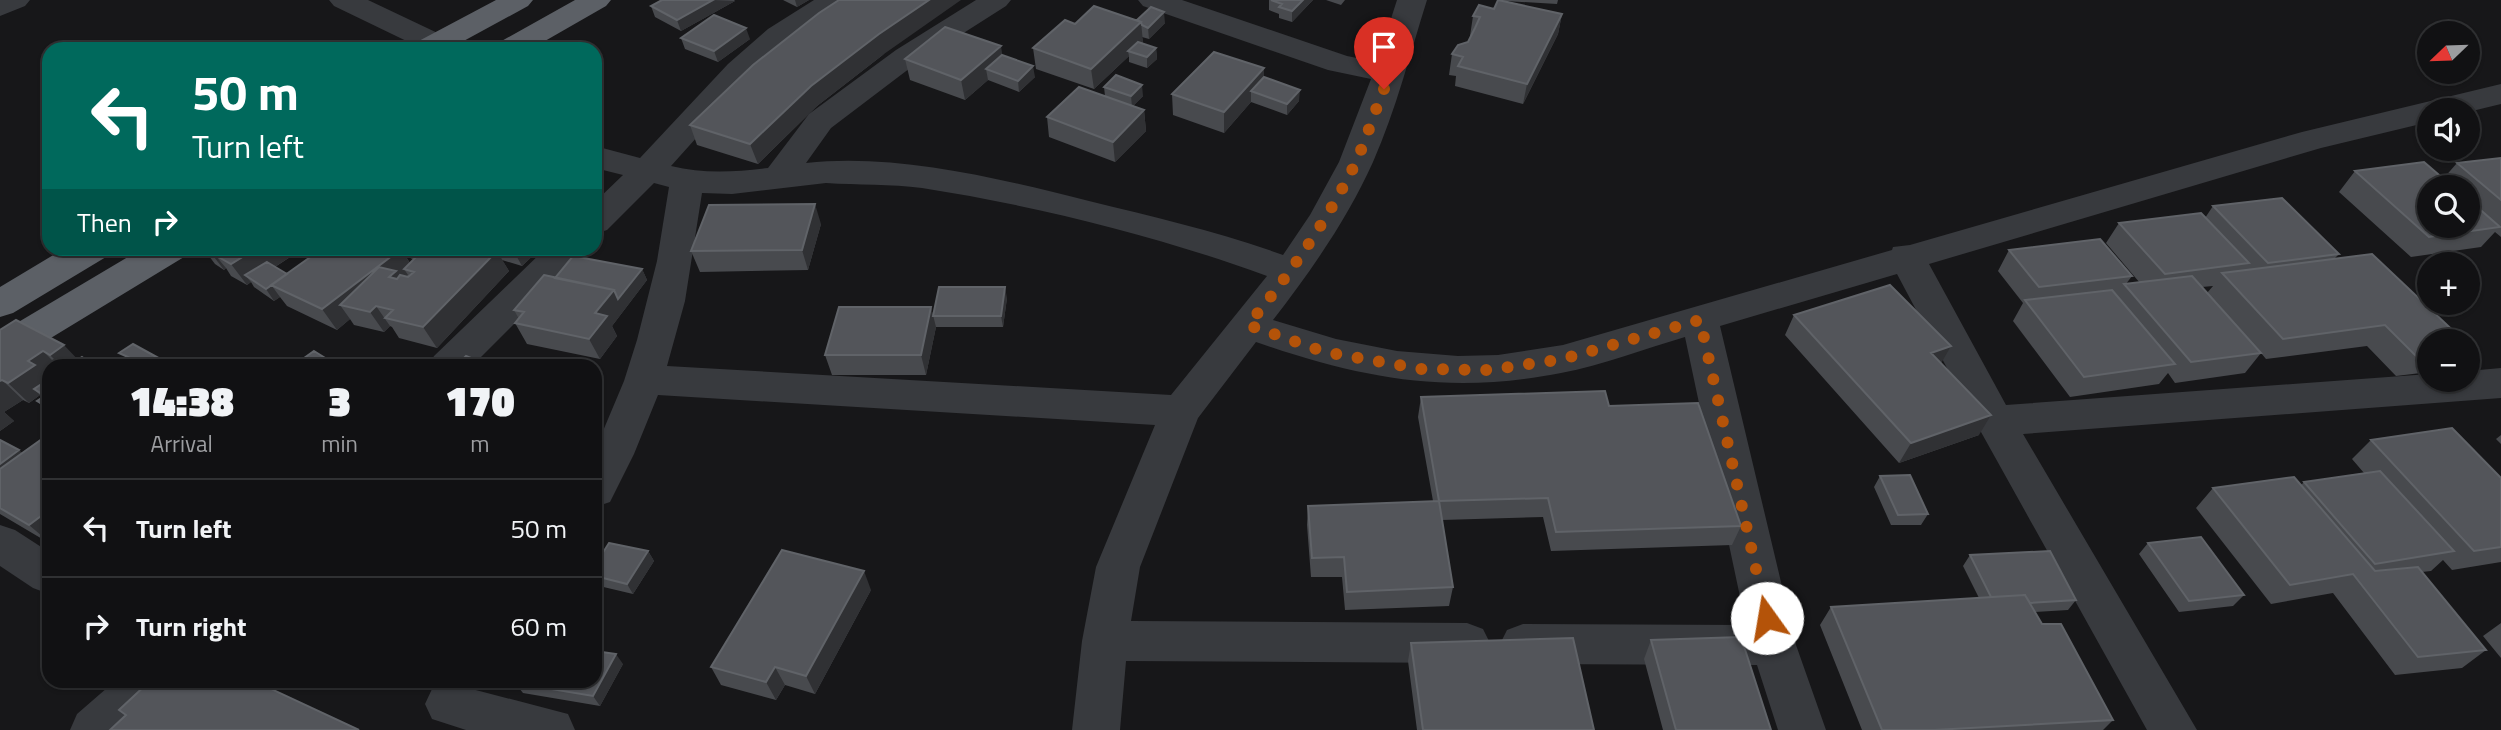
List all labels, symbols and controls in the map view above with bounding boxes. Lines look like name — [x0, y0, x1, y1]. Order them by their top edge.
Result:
pin — [1354, 17, 1414, 89]
north arrow — [2417, 21, 2480, 84]
map controls — [2417, 21, 2480, 392]
icon: arrive — [1365, 28, 1403, 66]
text: 50 m — [192, 54, 299, 129]
icon: left — [77, 70, 168, 161]
button: sound — [2417, 98, 2480, 161]
text: Turn left — [192, 122, 304, 170]
button: search — [2417, 175, 2480, 238]
text: Then — [77, 203, 132, 242]
icon: right — [146, 203, 184, 241]
button: + — [2417, 252, 2480, 315]
button: − — [2417, 329, 2480, 392]
text: 14:38 — [129, 368, 234, 432]
text: 3 — [328, 368, 351, 432]
text: 170 — [445, 368, 515, 432]
text: Arrival — [150, 426, 213, 461]
text: min — [321, 426, 358, 461]
text: m — [470, 426, 490, 461]
icon: left — [77, 509, 115, 547]
text: Turn left — [136, 509, 231, 548]
text: 50 m — [510, 509, 567, 548]
position arrow — [1730, 581, 1804, 655]
icon: right — [77, 607, 115, 645]
text: Turn right — [136, 607, 247, 646]
text: 60 m — [510, 607, 567, 646]

